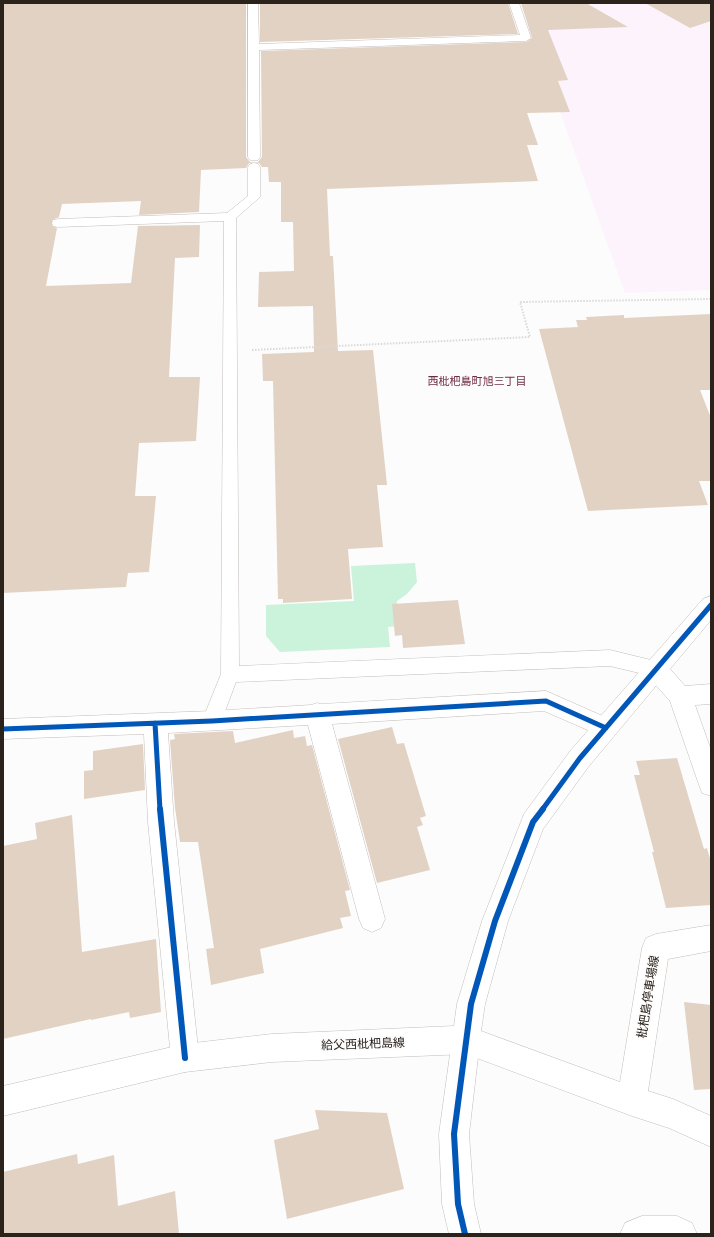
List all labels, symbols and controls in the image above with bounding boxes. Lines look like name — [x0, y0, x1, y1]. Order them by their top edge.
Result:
district label: 西枇杷島町旭三丁目 — [428, 374, 527, 388]
street label: 枇杷島停車場線 — [634, 954, 662, 1040]
street label: 給父西枇杷島線 — [321, 1035, 405, 1053]

